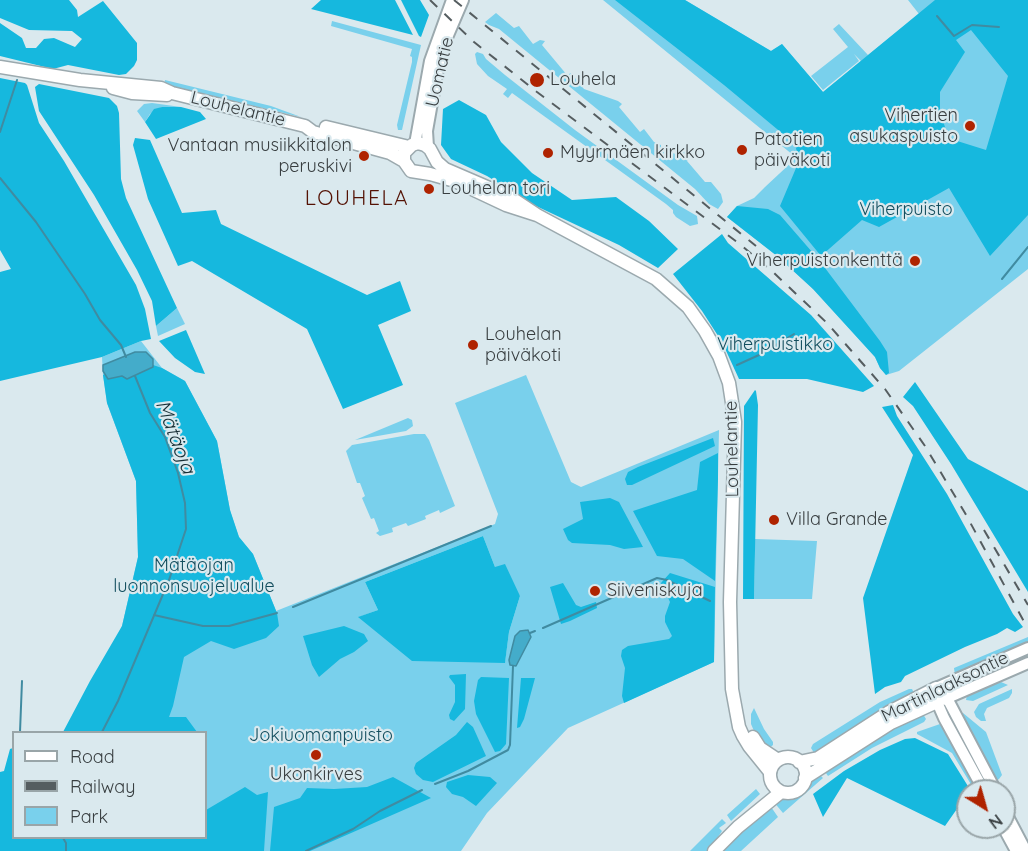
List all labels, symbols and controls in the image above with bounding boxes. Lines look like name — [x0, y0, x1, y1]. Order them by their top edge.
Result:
street label: Uomatie — [421, 35, 459, 109]
place label: Louhela — [550, 69, 616, 91]
marker: Louhela — [528, 71, 546, 89]
street label: Louhelantie — [188, 87, 288, 131]
place label: Vihertien asukaspuisto — [849, 105, 958, 148]
marker: Vihertien asukaspuisto — [963, 119, 977, 133]
place label: Patotien päiväkoti — [754, 129, 830, 172]
place label: Vantaan musiikkitalon peruskivi — [167, 135, 352, 178]
place label: Myyrmäen kirkko — [560, 142, 705, 164]
marker: Patotien päiväkoti — [735, 143, 749, 157]
marker: Myyrmäen kirkko — [541, 146, 555, 160]
marker: Vantaan musiikkitalon peruskivi — [357, 149, 371, 163]
place label: Louhelan tori — [441, 178, 550, 200]
marker: Louhelan tori — [422, 182, 436, 196]
district label: LOUHELA — [305, 186, 409, 212]
park label: Viherpuisto — [859, 199, 953, 221]
place label: Viherpuistonkenttä — [746, 250, 903, 272]
marker: Viherpuistonkenttä — [908, 254, 922, 268]
place label: Louhelan päiväkoti — [485, 324, 562, 366]
park label: Viherpuistikko — [717, 334, 833, 356]
marker: Louhelan päiväkoti — [466, 338, 480, 352]
water label: Mätäoja — [150, 397, 200, 477]
street label: Louhelantie — [720, 400, 744, 498]
place label: Villa Grande — [786, 509, 888, 531]
marker: Villa Grande — [767, 513, 781, 527]
park label: Mätäojan luonnonsuojelualue — [113, 555, 275, 598]
place label: Siiveniskuja — [607, 580, 703, 602]
marker: Siiveniskuja — [588, 584, 602, 598]
street label: Martinlaaksontie — [878, 647, 1012, 727]
park label: Jokiuomanpuisto — [249, 725, 393, 747]
legend — [12, 731, 207, 839]
text: Road — [70, 745, 115, 768]
marker: Ukonkirves — [309, 748, 323, 762]
place label: Ukonkirves — [270, 764, 362, 786]
text: Railway — [70, 775, 136, 798]
north arrow — [956, 779, 1016, 839]
text: Park — [70, 805, 108, 828]
text: N — [985, 810, 1006, 833]

